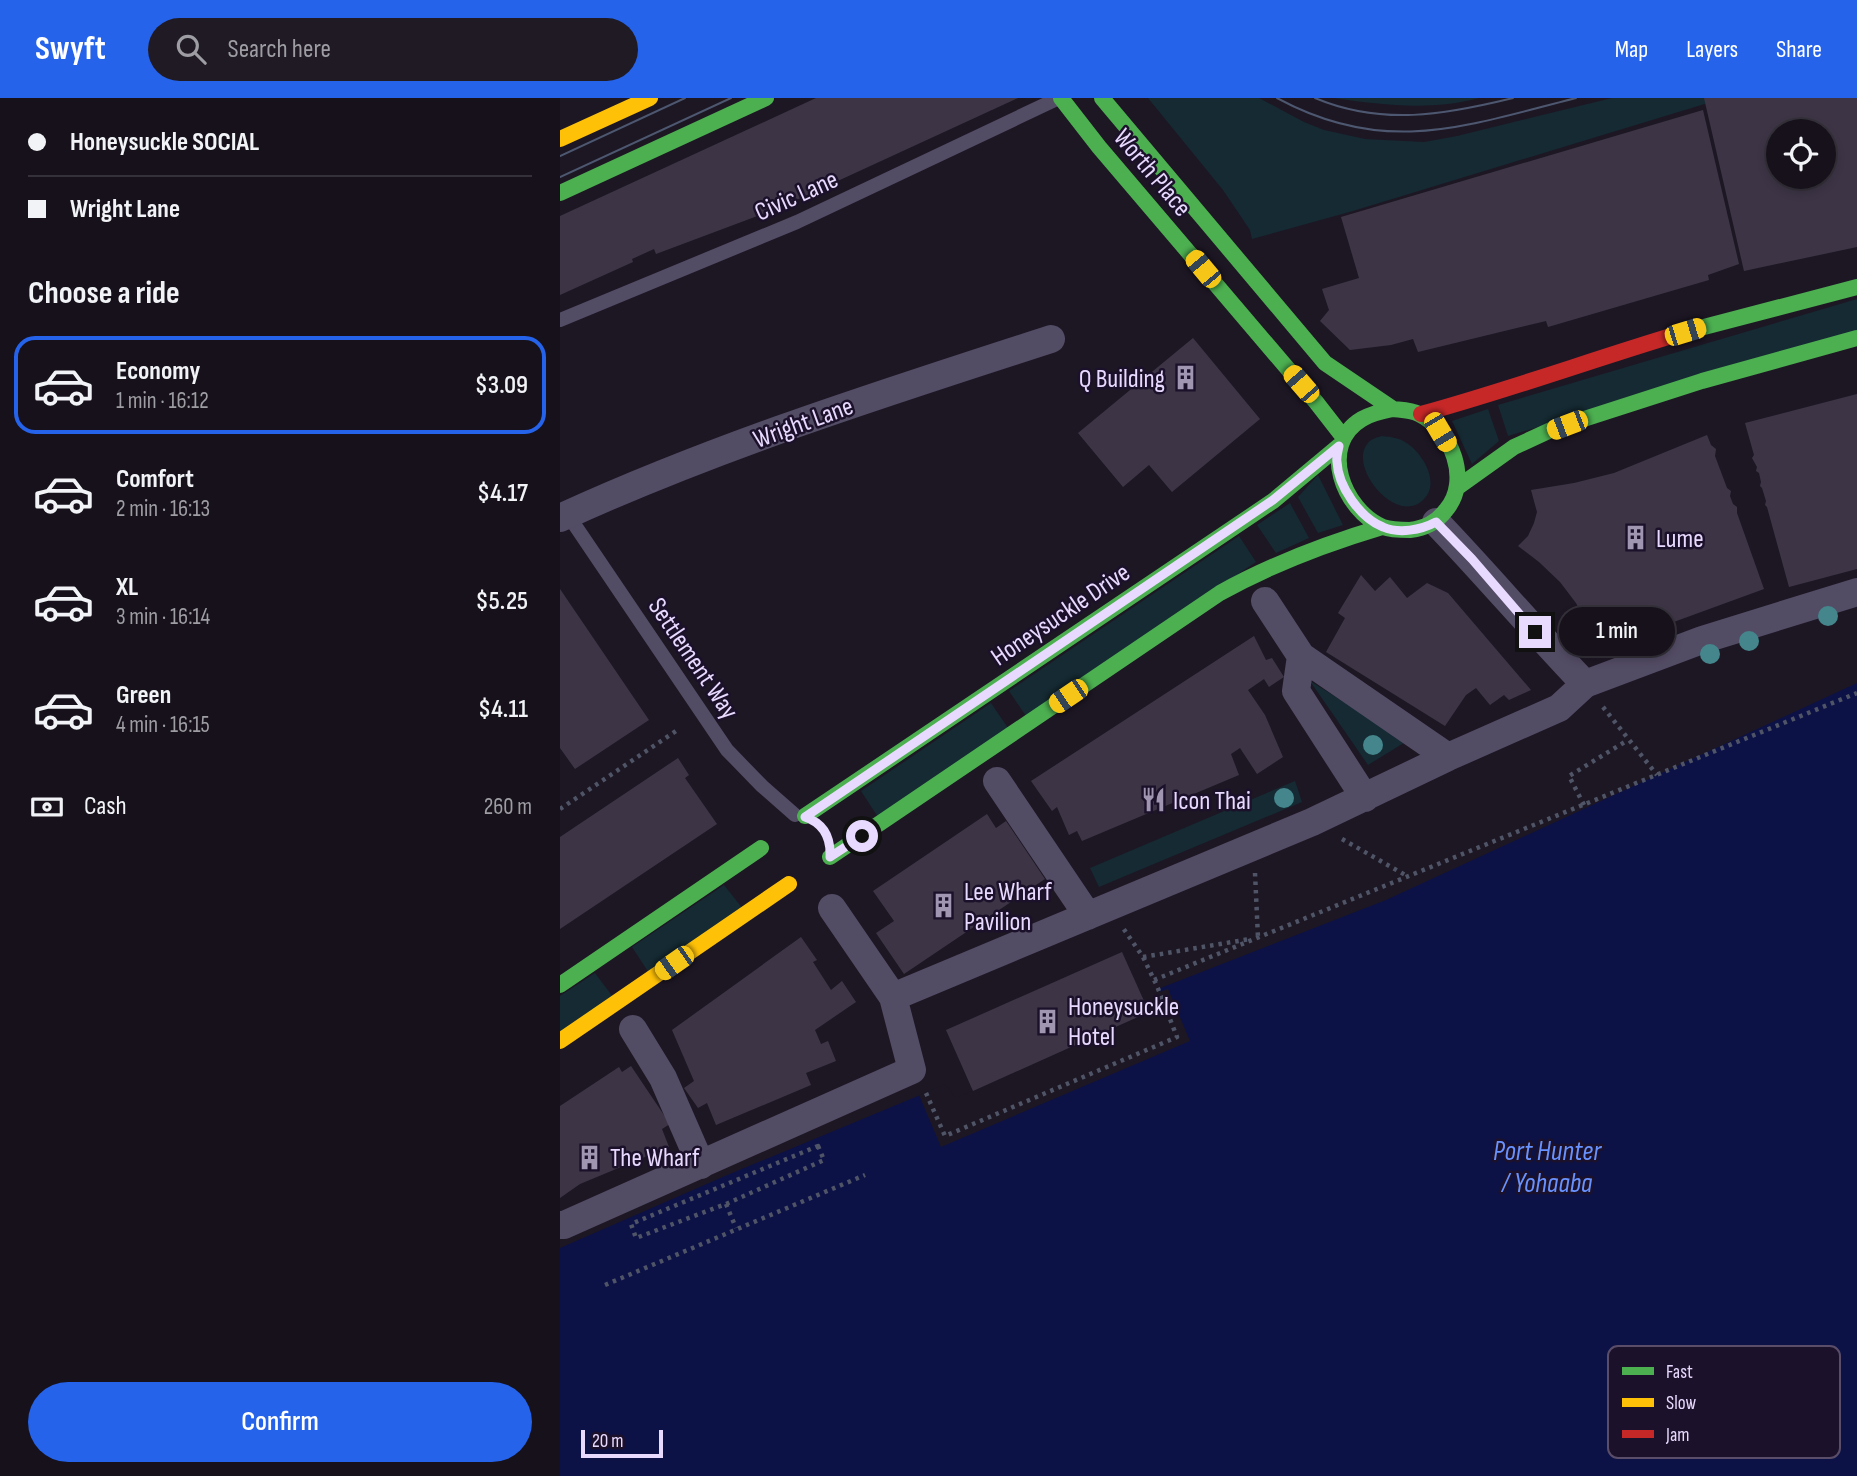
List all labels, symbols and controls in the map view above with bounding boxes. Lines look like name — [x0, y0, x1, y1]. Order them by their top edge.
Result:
search box — [148, 18, 638, 81]
text: Swyft — [35, 29, 106, 69]
icon: search — [172, 30, 210, 68]
text: Search here — [228, 34, 331, 65]
text: Map — [1615, 35, 1648, 64]
text: Layers — [1686, 35, 1738, 64]
text: Share — [1776, 35, 1822, 64]
map controls — [1766, 119, 1836, 189]
button: locate — [1766, 119, 1836, 189]
street label: Worth Place — [1106, 123, 1197, 223]
text: Honeysuckle SOCIAL — [70, 127, 259, 158]
street label: Civic Lane — [750, 164, 843, 228]
text: Wright Lane — [70, 194, 180, 225]
car — [1182, 246, 1225, 292]
text: Choose a ride — [28, 274, 180, 313]
car — [1662, 316, 1709, 348]
icon: car — [32, 354, 95, 417]
text: Economy — [116, 356, 200, 387]
car — [1280, 361, 1323, 407]
place label: Q Building — [1079, 364, 1165, 395]
building icon: Q Building — [1171, 364, 1199, 392]
text: $3.09 — [475, 370, 528, 401]
text: 1 min · 16:12 — [116, 387, 209, 415]
street label: Wright Lane — [749, 391, 858, 456]
car — [1544, 408, 1591, 442]
car — [1421, 409, 1460, 455]
icon: car — [32, 462, 95, 525]
text: Comfort — [116, 464, 194, 495]
text: $4.17 — [477, 478, 528, 509]
text: 2 min · 16:13 — [116, 495, 210, 523]
building icon: Lume — [1622, 524, 1650, 552]
place label: Lume — [1656, 524, 1704, 555]
street label: Honeysuckle Drive — [986, 557, 1136, 673]
icon: car — [32, 570, 95, 633]
text: XL — [116, 572, 138, 603]
text: $5.25 — [476, 586, 528, 617]
street label: Settlement Way — [641, 592, 745, 725]
text: 3 min · 16:14 — [116, 603, 210, 631]
callout: 1 min — [1560, 608, 1675, 656]
route end — [1519, 616, 1551, 648]
text: 1 min — [1596, 617, 1638, 645]
car — [1045, 676, 1092, 716]
icon: car — [32, 678, 95, 741]
text: Green — [116, 680, 171, 711]
text: $4.11 — [478, 694, 528, 725]
text: 4 min · 16:15 — [116, 711, 210, 739]
restaurant icon: Icon Thai — [1139, 786, 1167, 814]
place label: Icon Thai — [1173, 786, 1251, 817]
icon: cash — [28, 788, 66, 826]
text: Cash — [84, 791, 127, 822]
text: 260 m — [484, 793, 532, 821]
route start — [846, 820, 878, 852]
place label: Lee Wharf Pavilion — [964, 877, 1052, 938]
building icon: Lee Wharf Pavilion — [930, 892, 958, 920]
car — [651, 942, 698, 984]
place label: Honeysuckle Hotel — [1068, 992, 1179, 1053]
building icon: Honeysuckle Hotel — [1034, 1007, 1062, 1035]
water label: Port Hunter / Yohaaba — [1493, 1135, 1602, 1200]
building icon: The Wharf — [576, 1143, 604, 1171]
place label: The Wharf — [610, 1143, 700, 1174]
legend — [1608, 1346, 1840, 1458]
text: Fast — [1666, 1361, 1693, 1384]
button: Confirm — [28, 1382, 532, 1462]
text: Slow — [1666, 1392, 1696, 1415]
text: Jam — [1665, 1424, 1689, 1447]
scale bar — [581, 1427, 663, 1459]
text: 20 m — [592, 1430, 624, 1453]

